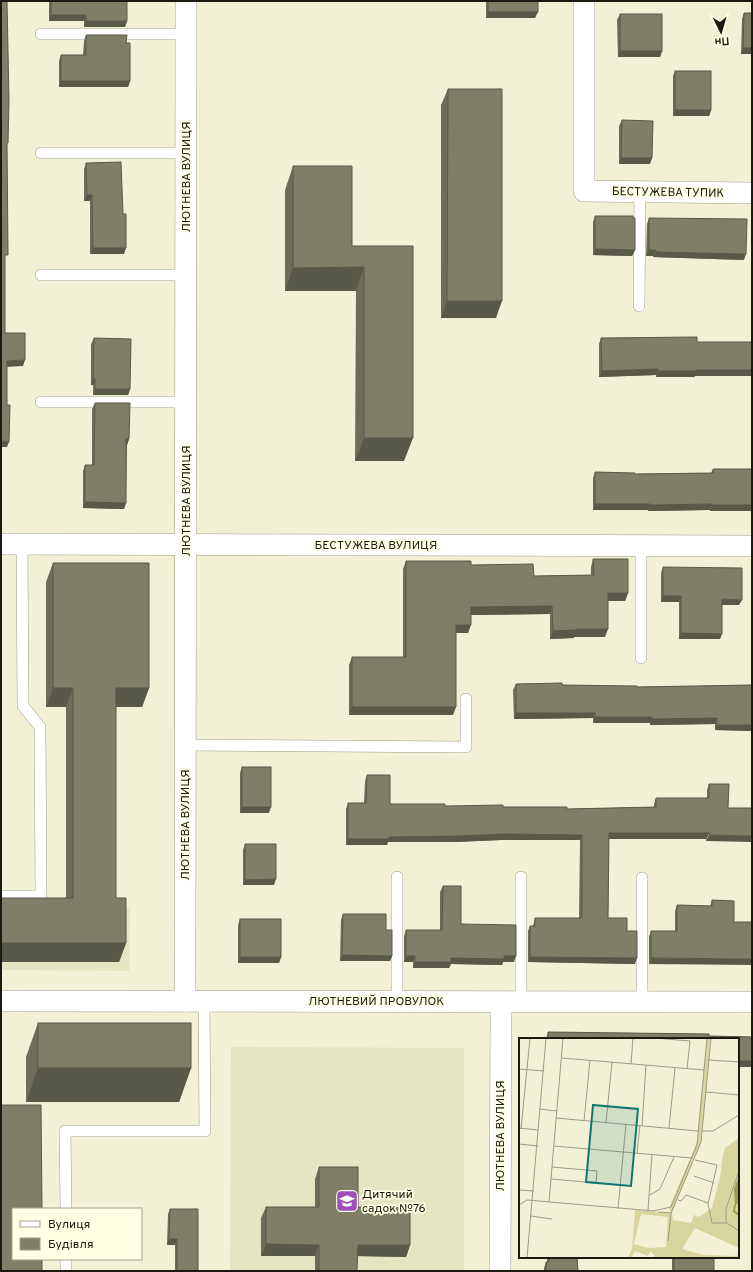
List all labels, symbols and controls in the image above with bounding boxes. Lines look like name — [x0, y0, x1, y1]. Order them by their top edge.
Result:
north arrow — [701, 12, 741, 52]
text: Пн — [714, 33, 730, 49]
street label: ЛЮТНЕВА ВУЛИЦЯ — [179, 121, 195, 233]
street label: БЕСТУЖЕВА ТУПИК — [612, 184, 725, 202]
street label: ЛЮТНЕВА ВУЛИЦЯ — [179, 445, 195, 557]
street label: БЕСТУЖЕВА ВУЛИЦЯ — [315, 538, 437, 554]
street label: ЛЮТНЕВА ВУЛИЦЯ — [178, 769, 194, 881]
street label: ЛЮТНЕВИЙ ПРОВУЛОК — [308, 994, 444, 1010]
inset map — [519, 1038, 739, 1258]
street label: ЛЮТНЕВА ВУЛИЦЯ — [493, 1080, 509, 1192]
place label: Дитячий садок №76 — [362, 1187, 426, 1217]
school or university icon: Дитячий садок №76 — [334, 1188, 360, 1214]
legend — [12, 1208, 142, 1260]
text: Вулиця — [48, 1217, 90, 1233]
text: Будівля — [48, 1237, 94, 1253]

